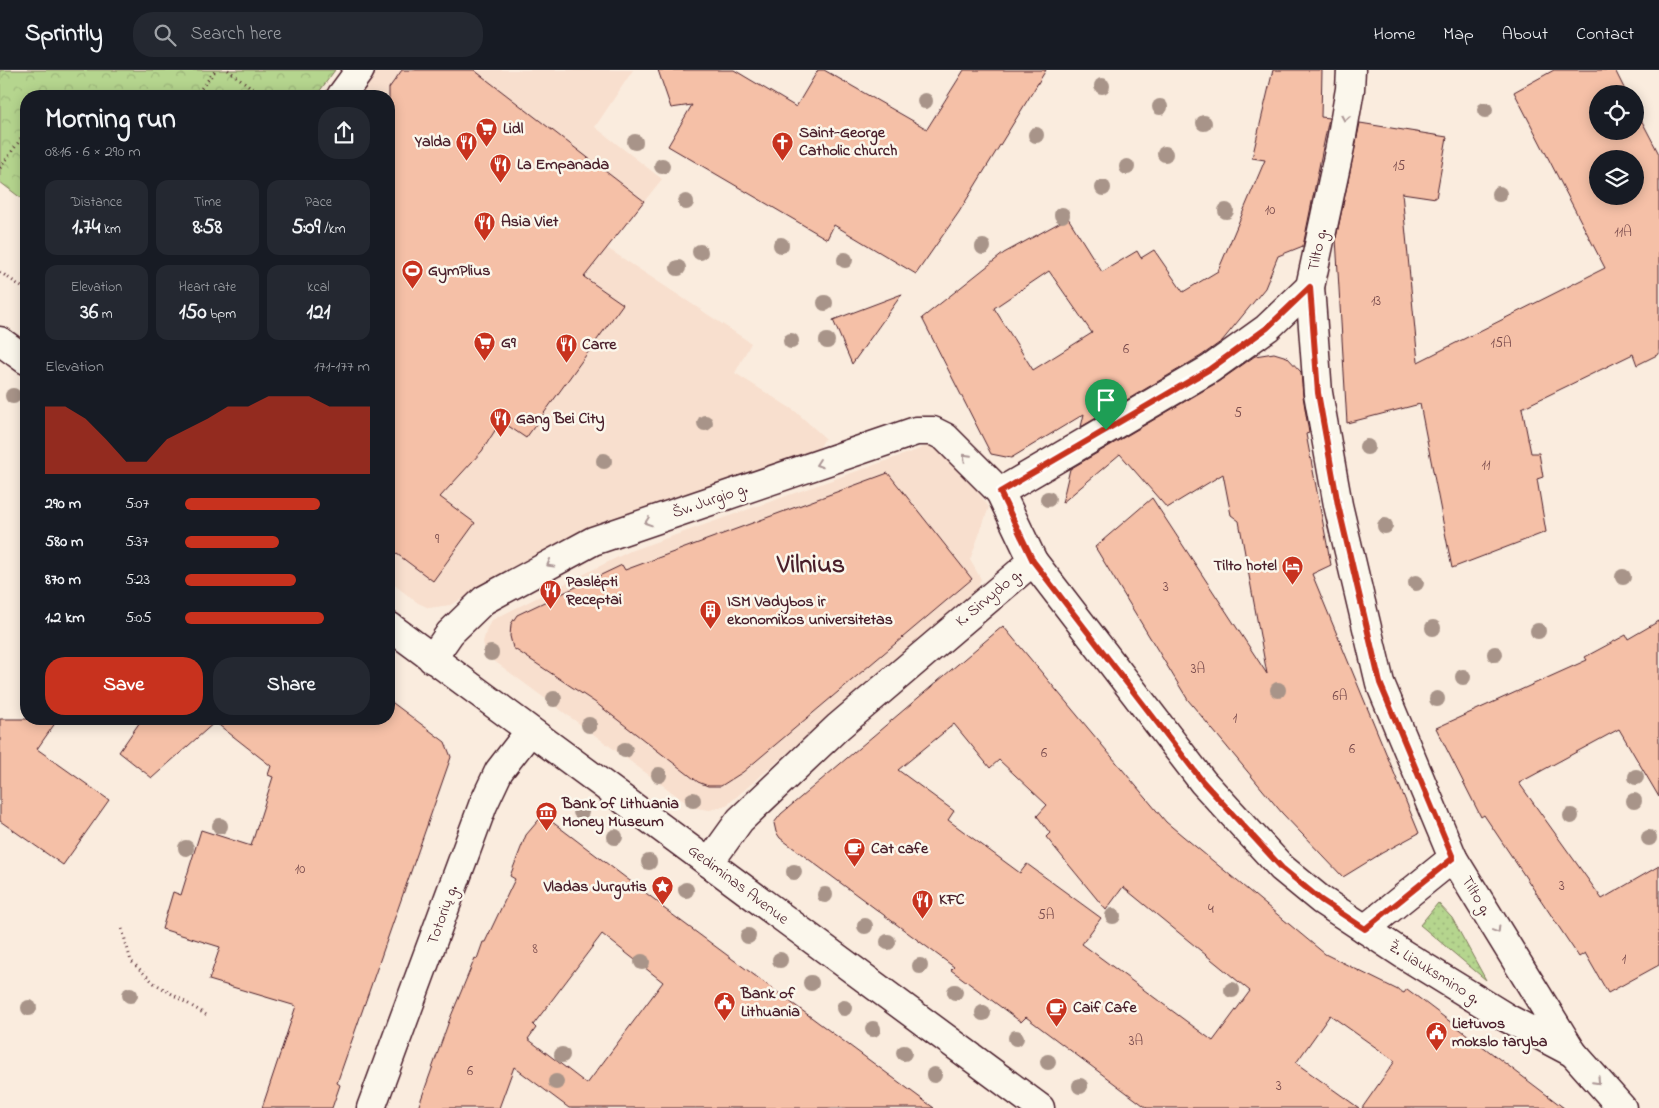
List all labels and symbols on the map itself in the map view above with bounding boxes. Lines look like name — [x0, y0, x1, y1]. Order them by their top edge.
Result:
one-way arrow — [1341, 114, 1351, 123]
supermarket icon: Lidl — [475, 117, 499, 148]
place label: Lidl — [503, 117, 524, 141]
place label: Saint-George Catholic church — [799, 121, 898, 163]
place label: Yalda — [414, 130, 451, 154]
restaurant icon: Yalda — [455, 130, 479, 161]
church icon: Saint-George Catholic church — [771, 130, 795, 161]
restaurant icon: La Empanada — [489, 153, 513, 184]
place label: La Empanada — [517, 153, 610, 177]
house number: 15 — [1393, 156, 1405, 177]
house number: 10 — [1265, 200, 1275, 221]
restaurant icon: Asia Viet — [473, 210, 497, 241]
place label: Asia Viet — [501, 210, 559, 234]
house number: 11A — [1614, 222, 1632, 243]
street label: Tilto g. — [1302, 227, 1334, 273]
sports icon: GymPlius — [400, 259, 424, 290]
place label: GymPlius — [428, 259, 490, 284]
house number: 13 — [1371, 291, 1381, 312]
supermarket icon: G9 — [473, 331, 497, 362]
place label: G9 — [501, 331, 516, 355]
restaurant icon: Carre — [554, 333, 578, 364]
place label: Carre — [582, 333, 617, 357]
house number: 15A — [1490, 333, 1512, 354]
house number: 6 — [1123, 339, 1129, 360]
pin — [1085, 379, 1127, 430]
house number: 5 — [1234, 403, 1242, 424]
restaurant icon: Gang Bei City — [488, 407, 512, 438]
place label: Gang Bei City — [516, 407, 605, 432]
one-way arrow — [963, 454, 972, 463]
house number: 11 — [1482, 455, 1491, 476]
one-way arrow — [815, 458, 823, 468]
street label: Šv. Jurgio g. — [669, 477, 751, 525]
one-way arrow — [645, 516, 653, 526]
house number: 9 — [435, 529, 440, 550]
district label: Vilnius — [776, 547, 845, 585]
place label: Tilto hotel — [1213, 554, 1277, 578]
hotel icon: Tilto hotel — [1281, 554, 1305, 585]
one-way arrow — [546, 558, 555, 568]
street label: K. Sirvydo g. — [950, 563, 1028, 633]
place label: Paslėpti Receptai — [565, 570, 622, 612]
house number: 3 — [1163, 577, 1169, 598]
restaurant icon: Paslėpti Receptai — [538, 579, 562, 610]
place label: ISM Vadybos ir ekonomikos universitetas — [727, 590, 893, 632]
building icon: ISM Vadybos ir ekonomikos universitetas — [699, 599, 723, 630]
house number: 3A — [1191, 659, 1205, 680]
house number: 6A — [1333, 686, 1347, 707]
house number: 1 — [1233, 708, 1238, 729]
house number: 6 — [1349, 739, 1355, 760]
house number: 6 — [1041, 743, 1047, 764]
place label: Bank of Lithuania Money Museum — [561, 792, 679, 835]
museum icon: Bank of Lithuania Money Museum — [534, 801, 558, 832]
cafe icon: Cat cafe — [843, 837, 867, 868]
place label: Cat cafe — [871, 837, 929, 861]
street label: Gediminas Avenue — [683, 839, 794, 931]
house number: 10 — [295, 859, 305, 880]
street label: Tilto g. — [1455, 871, 1497, 921]
place label: Vladas Jurgutis — [543, 875, 647, 900]
place icon: Vladas Jurgutis — [651, 875, 675, 906]
house number: 3 — [1559, 876, 1565, 897]
street label: Totorių g. — [421, 882, 465, 948]
restaurant icon: KFC — [911, 888, 935, 919]
place label: KFC — [939, 888, 965, 912]
house number: 4 — [1208, 899, 1214, 920]
house number: 5A — [1038, 905, 1054, 926]
one-way arrow — [1491, 924, 1500, 933]
street label: Ž. Liauksmino g. — [1384, 935, 1484, 1011]
house number: 8 — [532, 939, 538, 960]
house number: 1 — [1622, 949, 1627, 970]
place label: Bank of Lithuania — [740, 982, 800, 1024]
public building icon: Bank of Lithuania — [713, 991, 737, 1022]
cafe icon: Caif Cafe — [1045, 996, 1069, 1027]
place label: Caif Cafe — [1073, 996, 1138, 1020]
place label: Lietuvos mokslo taryba — [1452, 1012, 1548, 1055]
public building icon: Lietuvos mokslo taryba — [1424, 1021, 1448, 1052]
house number: 3A — [1129, 1031, 1143, 1052]
house number: 6 — [467, 1061, 473, 1082]
one-way arrow — [1591, 1075, 1600, 1084]
house number: 3 — [1276, 1076, 1282, 1097]

